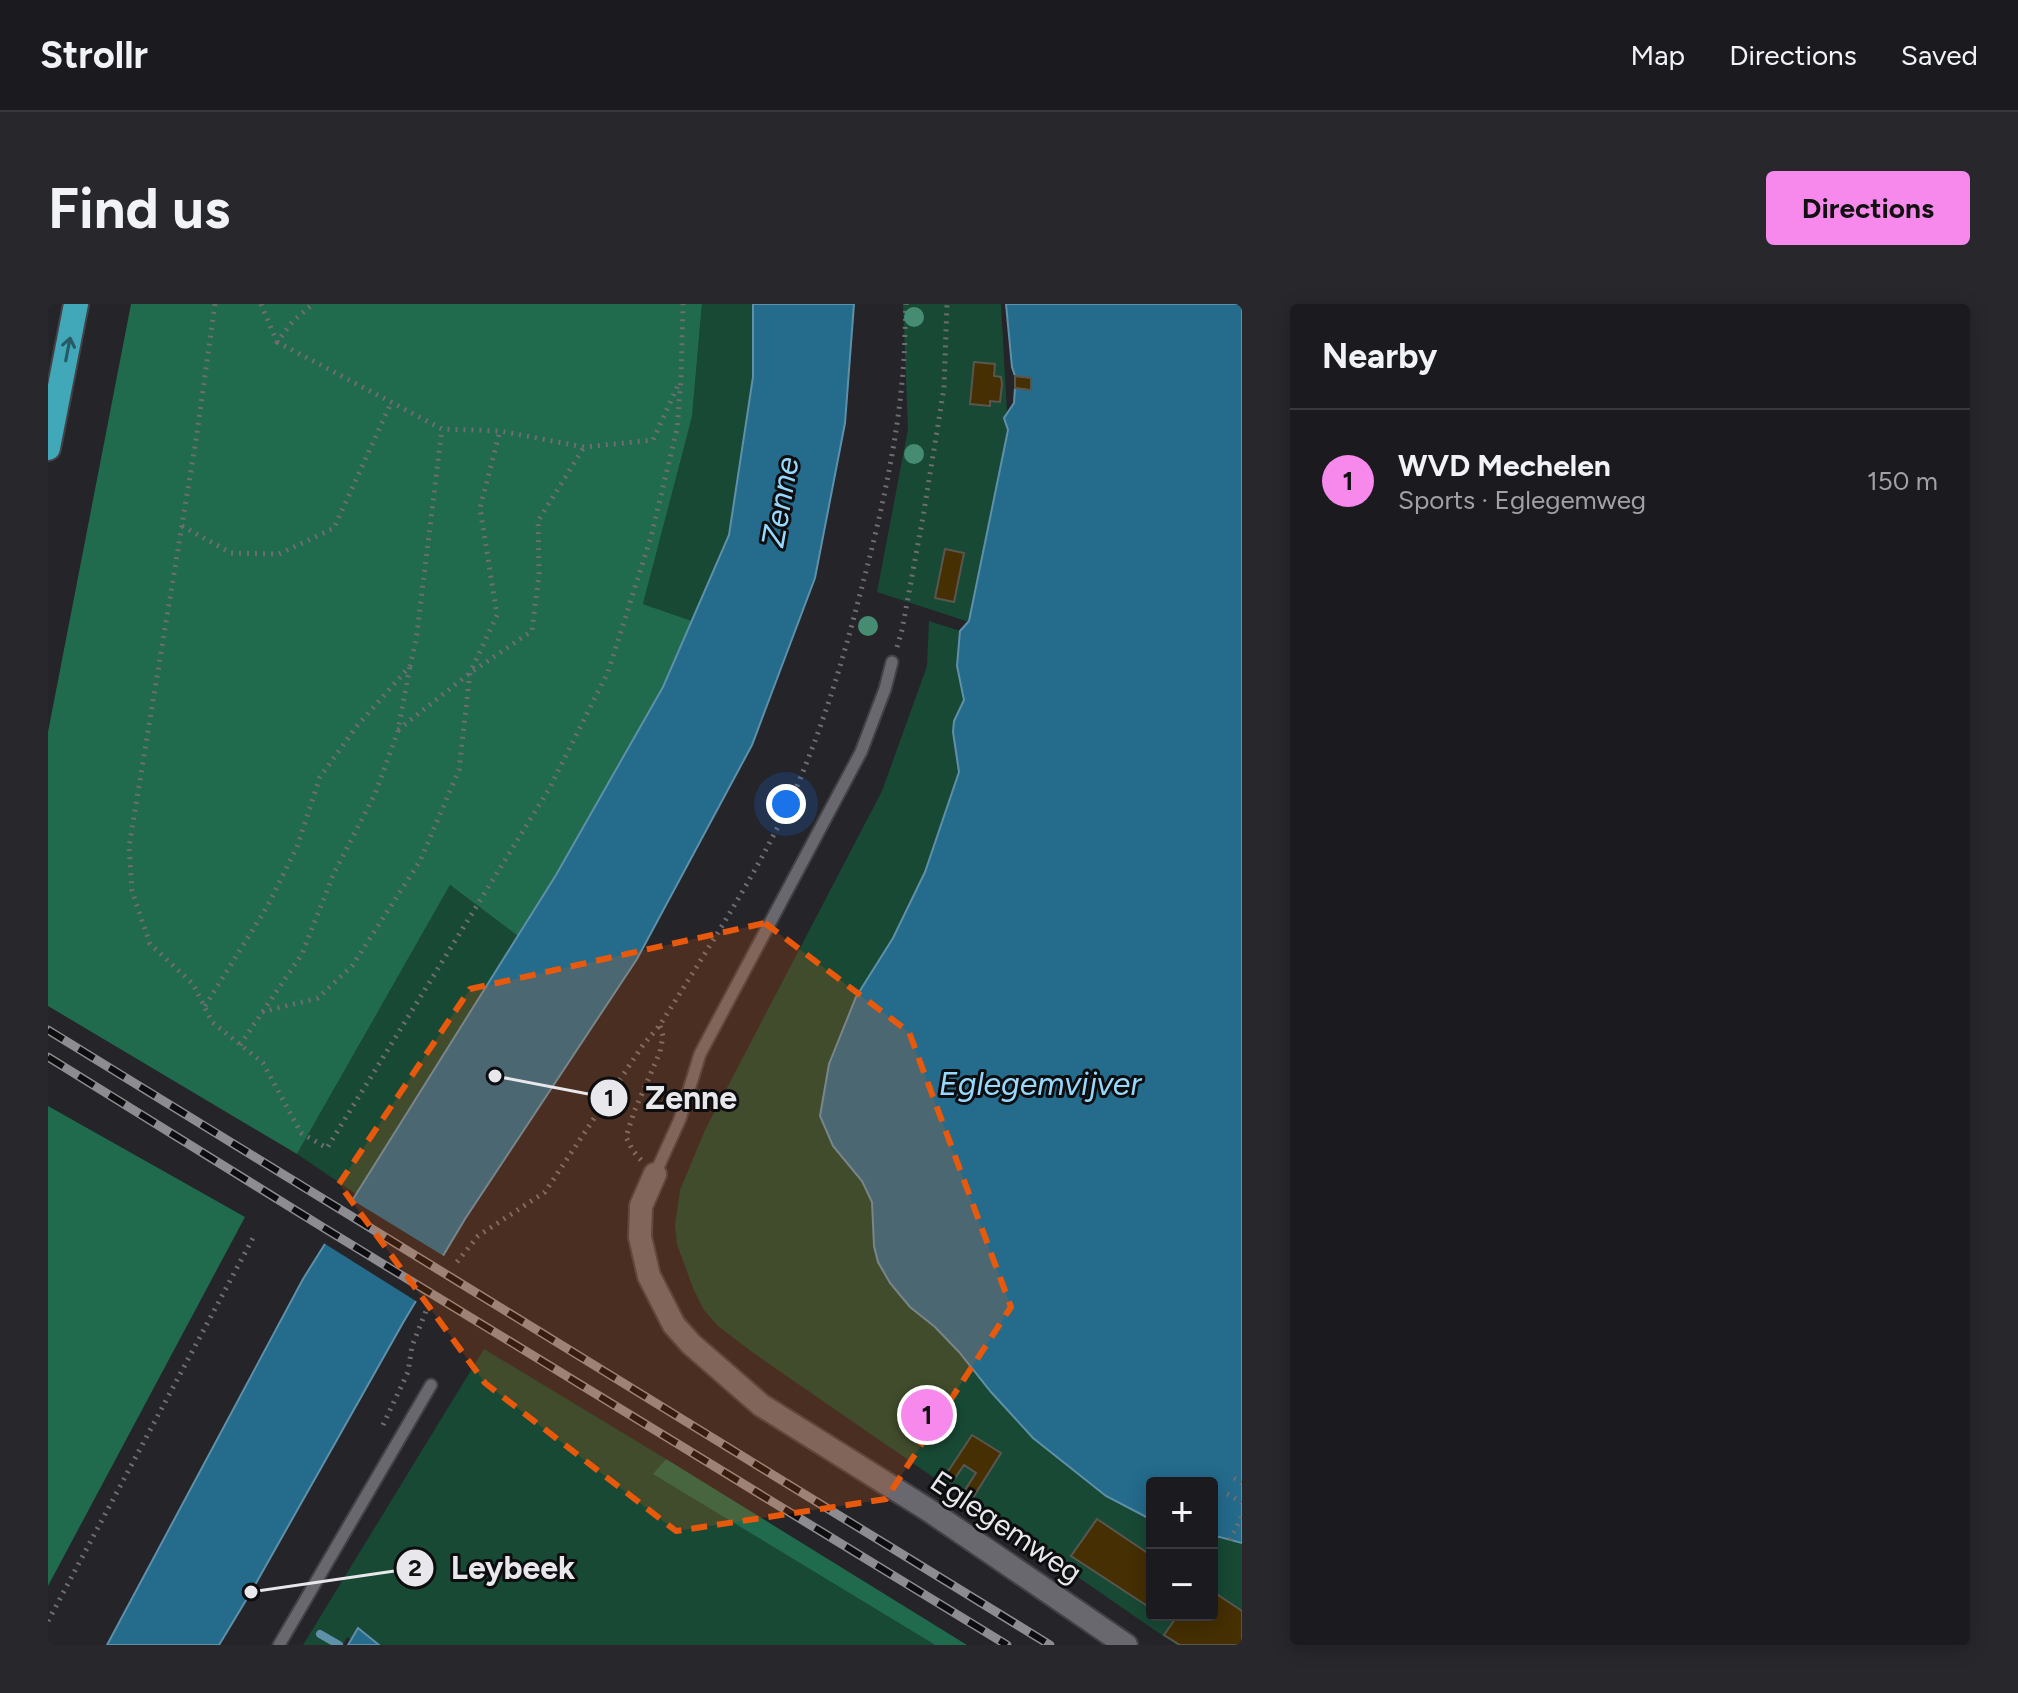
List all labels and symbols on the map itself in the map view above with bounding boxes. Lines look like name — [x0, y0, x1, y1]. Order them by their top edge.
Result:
one-way arrow — [61, 336, 76, 362]
water label: Zenne — [753, 454, 807, 550]
your location — [766, 784, 806, 824]
water label: Eglegemvijver — [939, 1065, 1142, 1103]
callout: Zenne — [589, 1070, 753, 1126]
text: Zenne — [645, 1079, 737, 1117]
text: 1 — [604, 1083, 614, 1112]
pin: 1 — [901, 1385, 953, 1445]
street label: Eglegemweg — [923, 1462, 1089, 1591]
callout: Leybeek — [395, 1540, 592, 1596]
text: Leybeek — [451, 1549, 576, 1587]
text: 2 — [408, 1553, 422, 1582]

